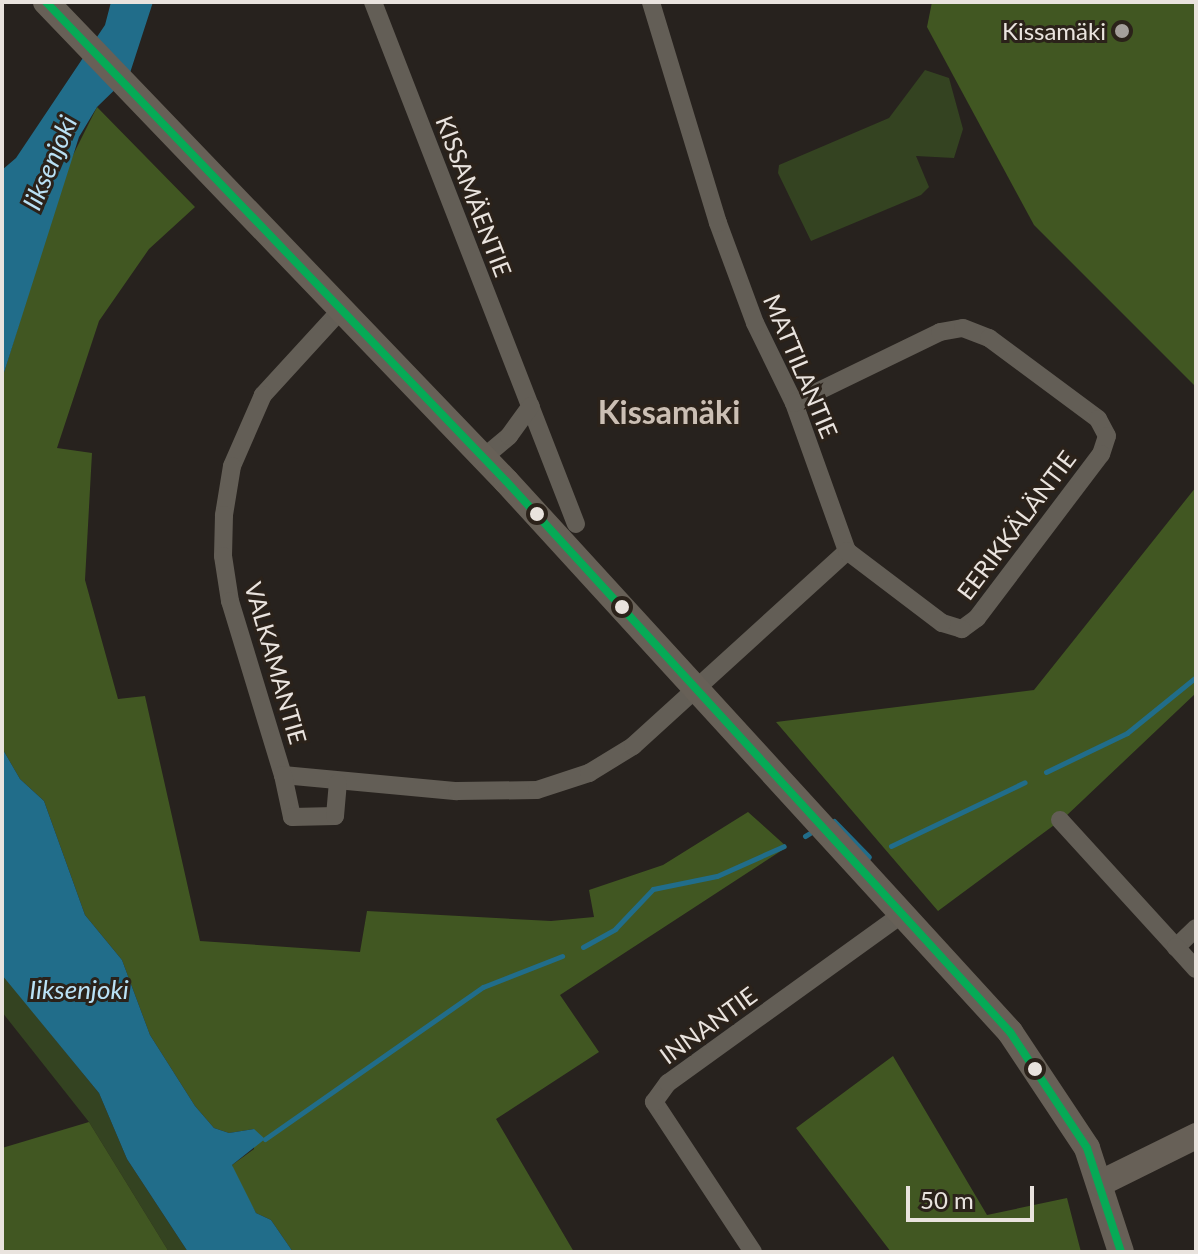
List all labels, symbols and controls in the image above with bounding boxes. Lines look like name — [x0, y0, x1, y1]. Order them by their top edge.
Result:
place label: Kissamäki — [1002, 17, 1106, 45]
marker: Kissamäki — [1113, 22, 1131, 40]
water label: Iiksenjoki — [16, 111, 84, 215]
street label: KISSAMÄENTIE — [430, 111, 518, 281]
street label: MATTILANTIE — [758, 290, 844, 442]
district label: Kissamäki — [598, 393, 740, 431]
street label: EERIKKÄLÄNTIE — [951, 445, 1081, 605]
unlabelled marker — [529, 506, 545, 522]
street label: VALKAMANTIE — [239, 579, 313, 747]
unlabelled marker — [614, 599, 630, 615]
water label: Iiksenjoki — [29, 974, 129, 1006]
street label: INNANTIE — [654, 980, 762, 1070]
unlabelled marker — [1027, 1061, 1043, 1077]
scale bar — [910, 1170, 1038, 1220]
text: 50 m — [920, 1185, 974, 1214]

